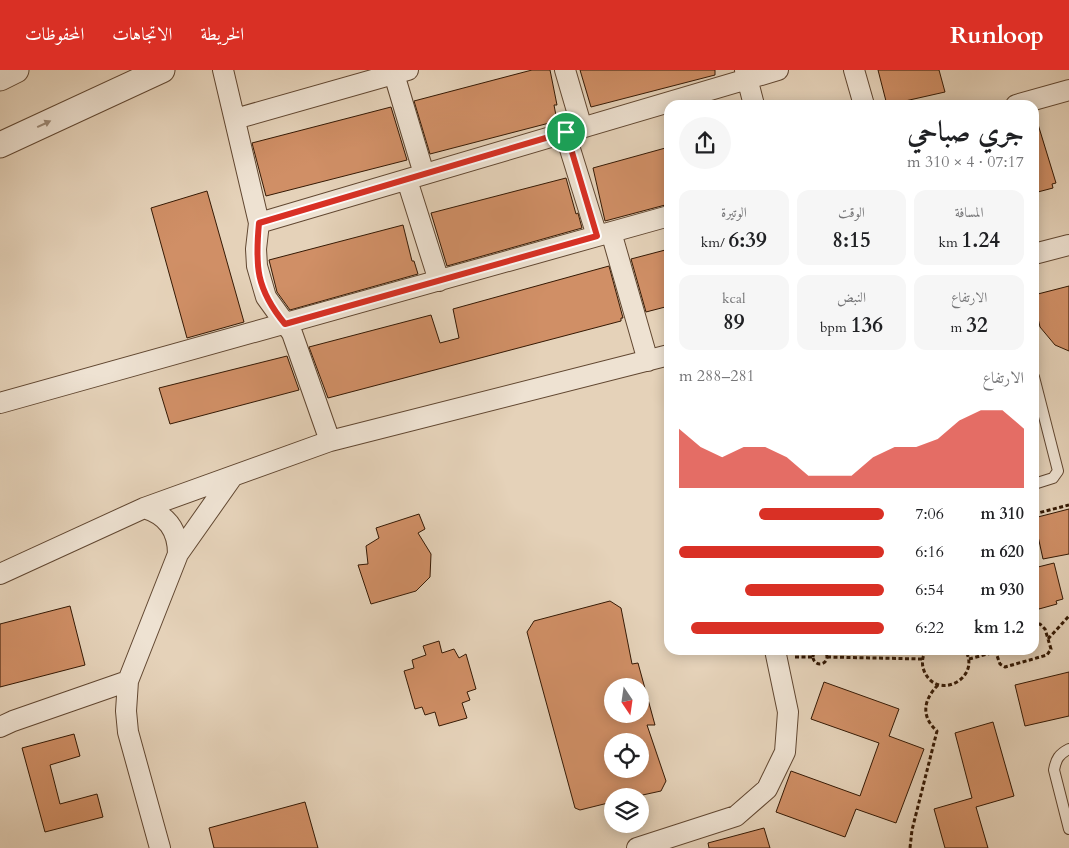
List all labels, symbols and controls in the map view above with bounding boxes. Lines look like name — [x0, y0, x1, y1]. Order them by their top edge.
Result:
text: Runloop — [950, 19, 1044, 52]
text: المحفوظات — [25, 22, 84, 47]
text: الاتجاهات — [112, 22, 172, 47]
text: الخريطة — [200, 22, 244, 47]
pin — [545, 111, 587, 153]
text: جري صباحي — [907, 113, 1024, 151]
button: share — [679, 117, 731, 169]
icon: arrive — [552, 118, 580, 146]
one-way arrow — [37, 120, 51, 128]
text: 07:17 · 4 × 310 m — [907, 151, 1024, 173]
text: الوتيرة — [721, 203, 747, 222]
text: الوقت — [838, 203, 865, 222]
text: المسافة — [955, 203, 983, 222]
text: 6:39 — [728, 226, 767, 255]
text: 8:15 — [832, 226, 871, 255]
text: 1.24 — [962, 226, 1000, 255]
text: /km — [701, 233, 728, 252]
text: km — [938, 233, 962, 252]
text: النبض — [837, 288, 866, 307]
text: الارتفاع — [951, 288, 987, 307]
text: kcal — [722, 289, 746, 308]
text: 89 — [723, 308, 745, 337]
text: 136 — [851, 311, 883, 340]
text: 32 — [966, 311, 988, 340]
text: bpm — [820, 318, 851, 337]
text: m — [951, 318, 966, 337]
text: 281–288 m — [679, 365, 755, 387]
text: الارتفاع — [982, 367, 1024, 389]
text: 7:06 — [915, 503, 944, 525]
text: 310 m — [980, 503, 1024, 525]
text: 6:16 — [915, 541, 944, 563]
text: 620 m — [980, 541, 1024, 563]
text: 6:54 — [915, 579, 944, 601]
text: 930 m — [980, 579, 1024, 601]
text: 6:22 — [915, 617, 944, 639]
text: 1.2 km — [974, 617, 1024, 639]
north arrow — [604, 678, 649, 722]
map controls — [604, 678, 649, 833]
button: locate — [604, 733, 649, 778]
button: layers — [604, 788, 649, 833]

